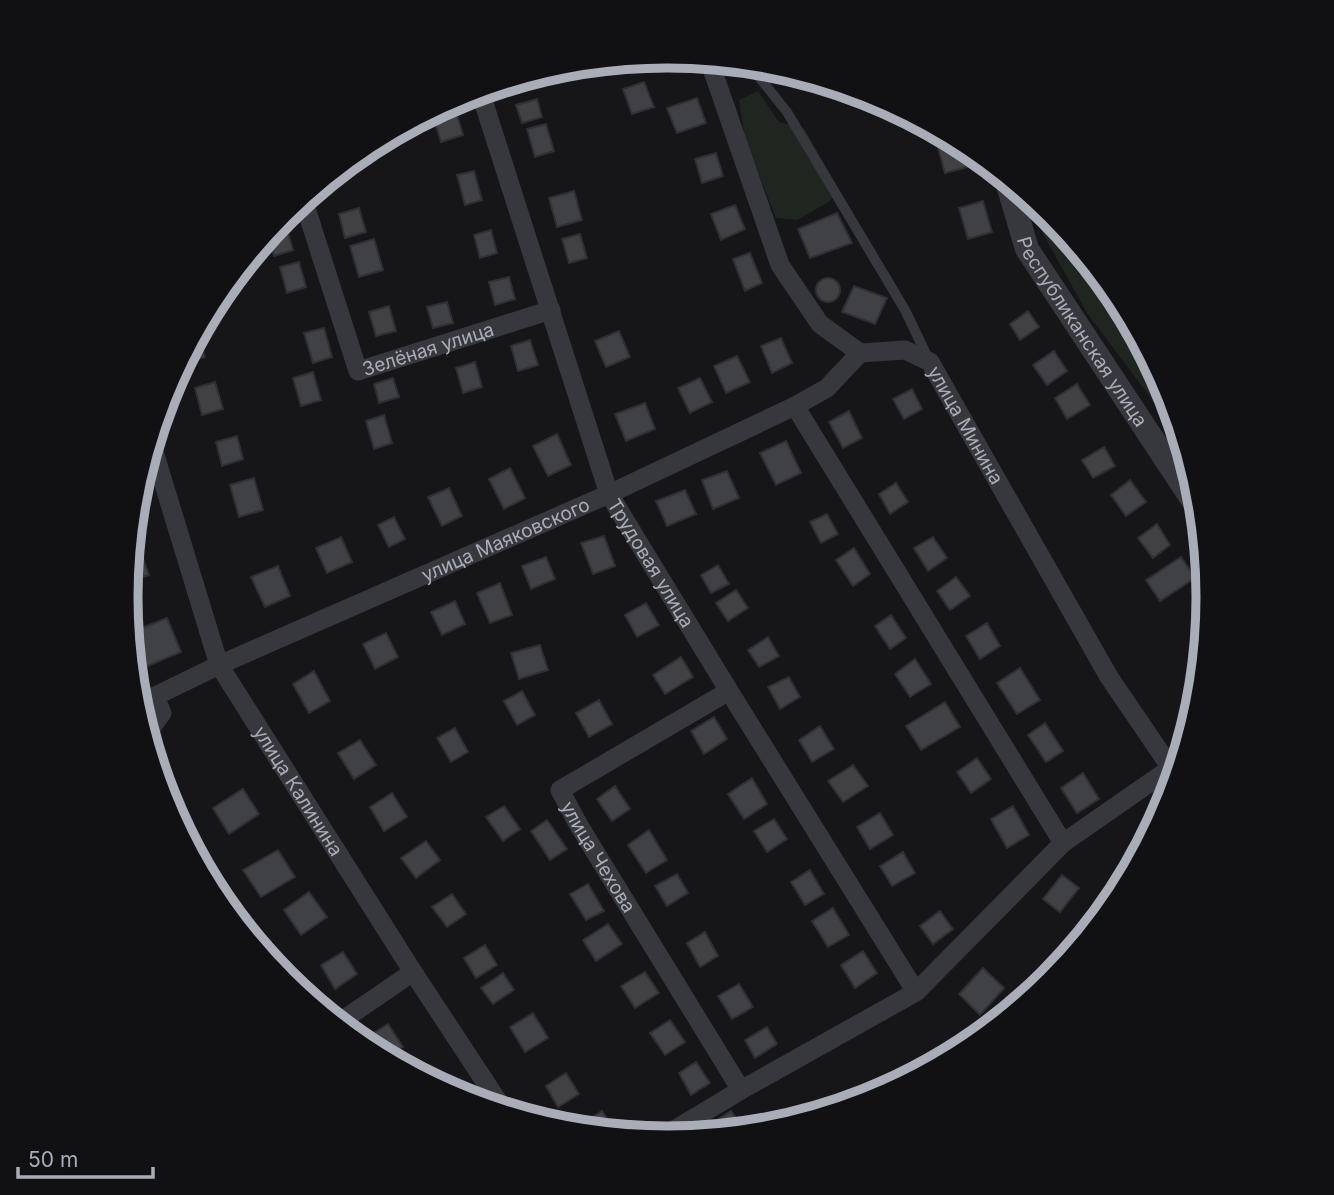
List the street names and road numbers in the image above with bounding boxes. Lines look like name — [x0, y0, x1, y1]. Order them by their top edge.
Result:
street label: Республиканская улица — [1012, 234, 1152, 431]
street label: Зелёная улица — [360, 318, 497, 381]
street label: улица Минина — [923, 362, 1008, 488]
street label: улица Маяковского — [418, 493, 593, 587]
street label: Трудовая улица — [603, 495, 699, 632]
street label: улица Калинина — [248, 722, 348, 860]
street label: улица Чехова — [556, 797, 641, 917]

